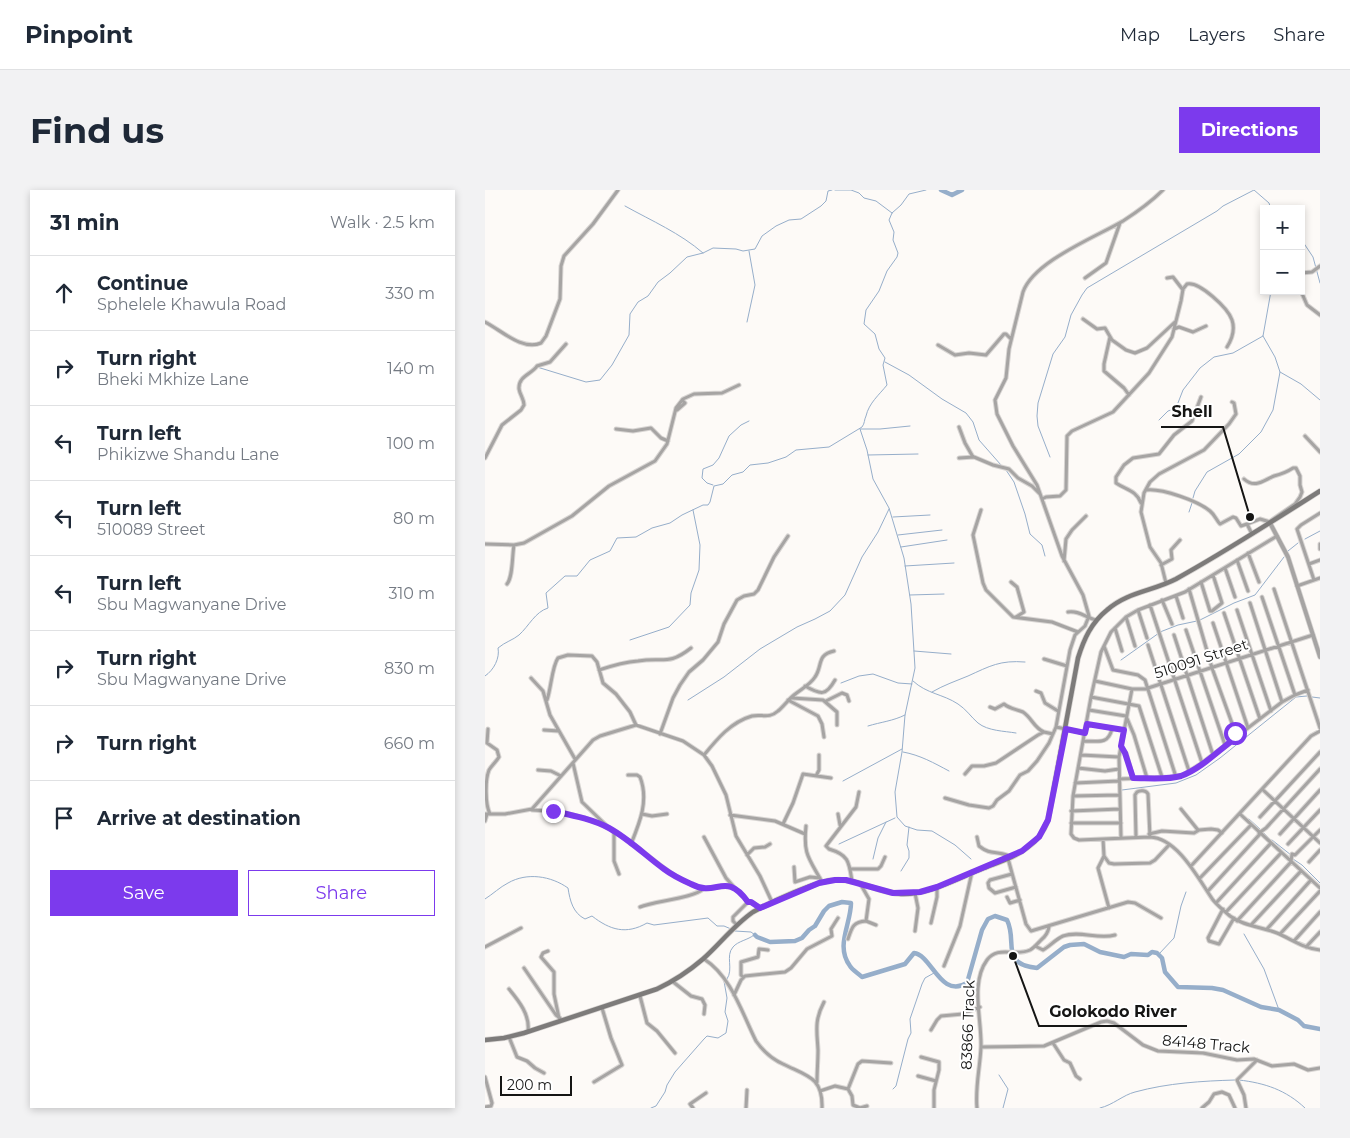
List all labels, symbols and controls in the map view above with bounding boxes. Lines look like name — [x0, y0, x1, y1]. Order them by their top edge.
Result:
text: Pinpoint — [25, 20, 133, 49]
text: Map — [1120, 24, 1160, 46]
text: Layers — [1188, 24, 1245, 46]
text: Share — [1273, 24, 1325, 46]
button: Directions — [1179, 107, 1320, 153]
text: Find us — [30, 109, 164, 152]
map controls — [1260, 205, 1305, 295]
button: + — [1260, 205, 1305, 250]
text: 31 min — [50, 210, 119, 235]
text: Walk · 2.5 km — [330, 213, 435, 232]
button: − — [1260, 250, 1305, 295]
text: Continue — [97, 272, 188, 295]
icon: ahead — [50, 279, 78, 307]
text: 330 m — [385, 284, 435, 303]
text: Sphelele Khawula Road — [97, 295, 286, 314]
text: Turn right — [97, 347, 197, 370]
icon: right — [50, 354, 78, 382]
text: 140 m — [387, 359, 435, 378]
text: Bheki Mkhize Lane — [97, 370, 249, 389]
callout: Shell — [1161, 396, 1223, 427]
text: Shell — [1171, 402, 1213, 421]
text: Turn left — [97, 422, 182, 445]
icon: left — [50, 429, 78, 457]
text: 100 m — [387, 434, 435, 453]
text: Phikizwe Shandu Lane — [97, 445, 279, 464]
text: Turn left — [97, 497, 182, 520]
icon: left — [50, 504, 78, 532]
text: 80 m — [393, 509, 435, 528]
text: 510089 Street — [97, 520, 206, 539]
text: Turn left — [97, 572, 182, 595]
icon: left — [50, 579, 78, 607]
text: 310 m — [388, 584, 435, 603]
text: Sbu Magwanyane Drive — [97, 595, 286, 614]
street label: 510091 Street — [1151, 634, 1250, 683]
text: Turn right — [97, 647, 197, 670]
icon: right — [50, 654, 78, 682]
text: 830 m — [384, 659, 435, 678]
text: Sbu Magwanyane Drive — [97, 670, 286, 689]
route start — [1224, 722, 1247, 745]
icon: right — [50, 729, 78, 757]
text: Turn right — [97, 732, 197, 755]
text: 660 m — [384, 734, 435, 753]
route end — [542, 800, 565, 823]
icon: arrive — [50, 804, 78, 832]
text: Arrive at destination — [97, 807, 301, 830]
button: Save — [50, 870, 238, 916]
button: Share — [248, 870, 435, 916]
street label: 83866 Track — [956, 980, 979, 1070]
callout: Golokodo River — [1039, 995, 1187, 1026]
text: Golokodo River — [1049, 1002, 1177, 1021]
street label: 84148 Track — [1161, 1030, 1251, 1057]
scale bar — [500, 1073, 573, 1096]
text: 200 m — [507, 1076, 552, 1094]

